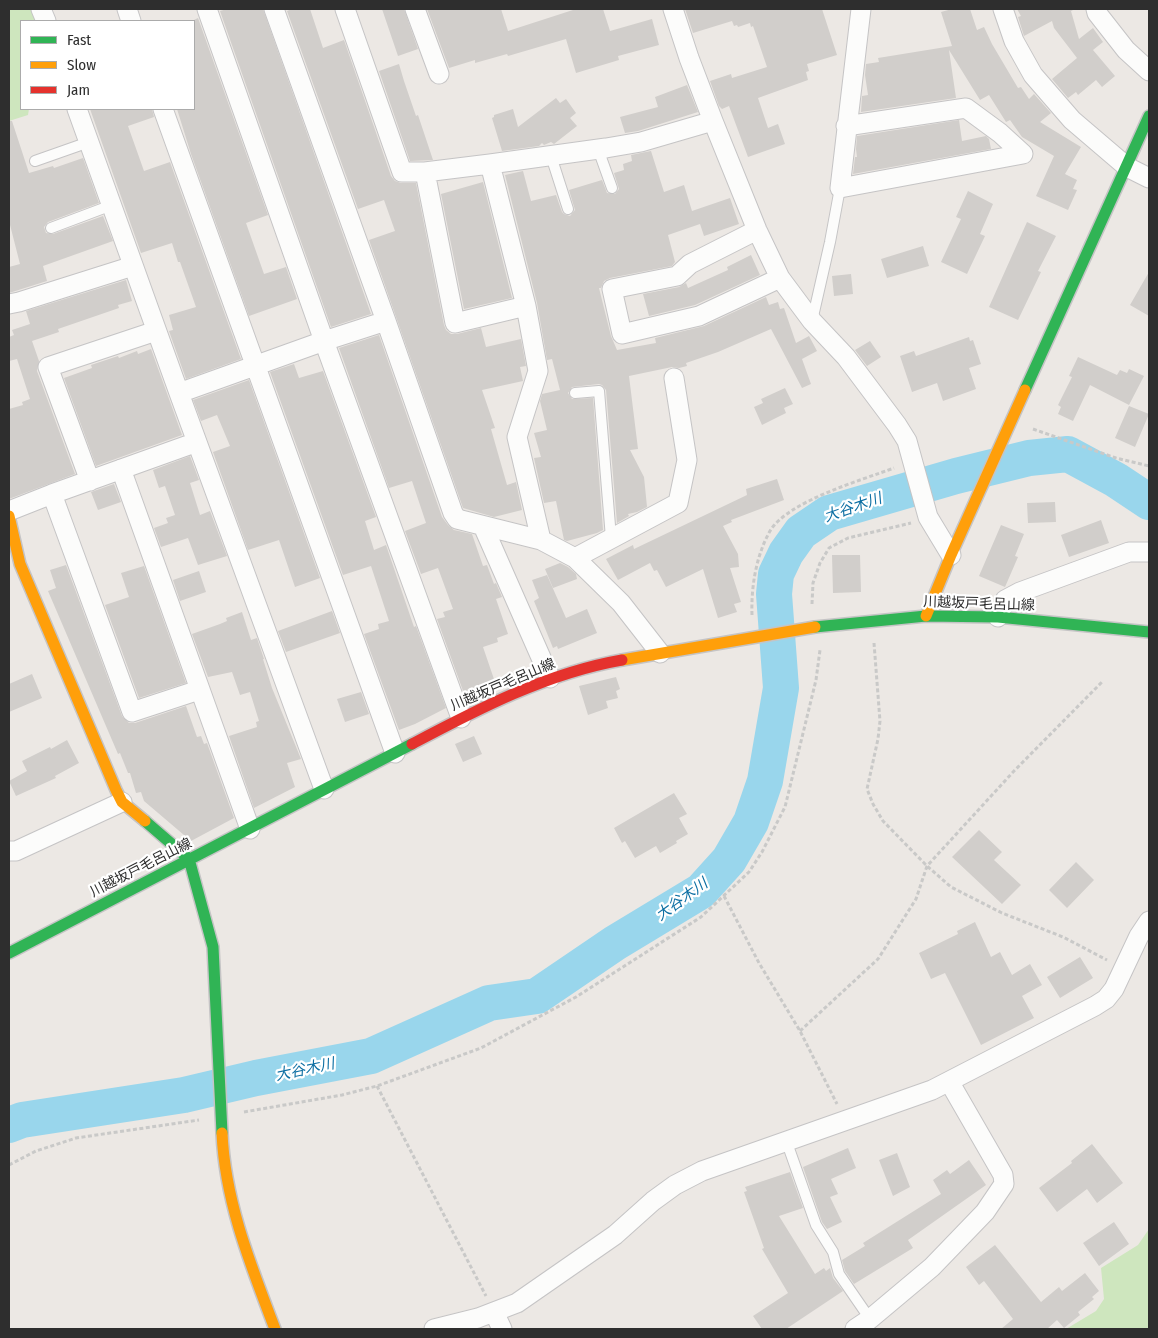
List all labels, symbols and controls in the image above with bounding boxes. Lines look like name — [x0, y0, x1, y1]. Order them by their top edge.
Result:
legend — [20, 20, 195, 110]
text: Fast — [67, 31, 91, 49]
text: Slow — [67, 56, 96, 74]
text: Jam — [67, 81, 90, 99]
water label: 大谷木川 — [822, 490, 884, 526]
street label: 川越坂戸毛呂山線 — [923, 594, 1035, 614]
street label: 川越坂戸毛呂山線 — [448, 655, 558, 715]
street label: 川越坂戸毛呂山線 — [87, 835, 195, 901]
water label: 大谷木川 — [652, 875, 712, 925]
water label: 大谷木川 — [274, 1055, 336, 1085]

